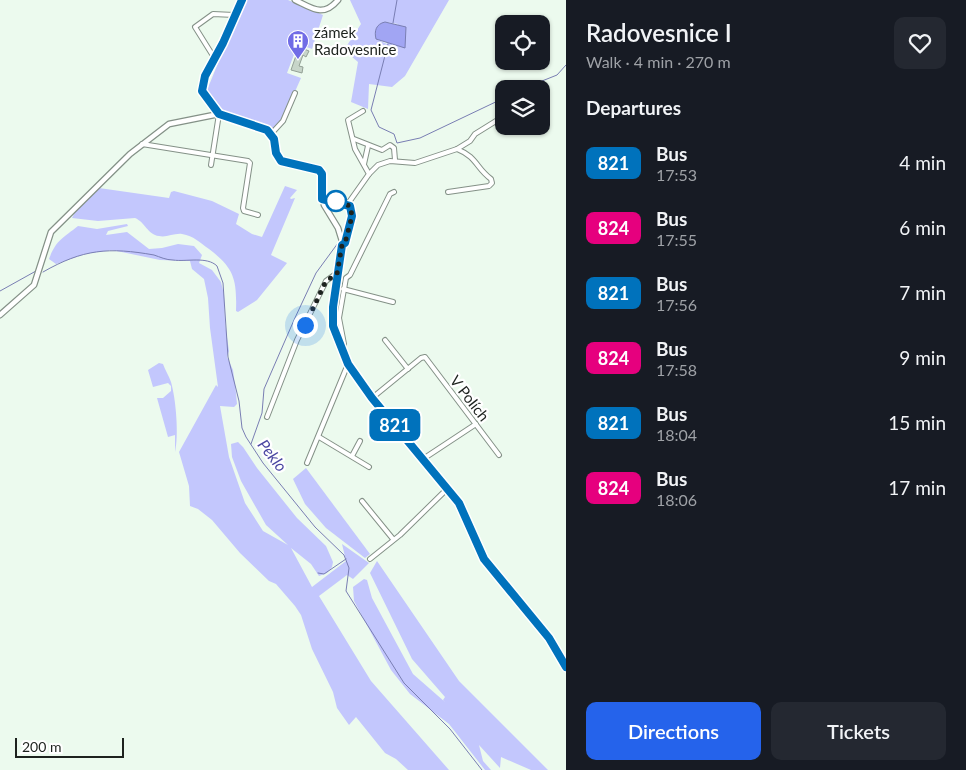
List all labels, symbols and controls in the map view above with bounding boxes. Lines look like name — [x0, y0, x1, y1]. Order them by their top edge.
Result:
map controls — [495, 15, 550, 135]
button: locate — [495, 15, 550, 70]
button: heart — [894, 17, 946, 69]
text: Radovesnice I — [586, 18, 732, 47]
place label: zámek Radovesnice — [314, 23, 396, 58]
building icon: zámek Radovesnice — [286, 29, 310, 60]
text: Walk · 4 min · 270 m — [586, 52, 731, 71]
button: layers — [495, 80, 550, 135]
text: Departures — [586, 96, 681, 119]
text: Bus — [656, 142, 687, 165]
text: 4 min — [899, 151, 946, 174]
text: 821 — [598, 152, 629, 174]
text: 17:53 — [656, 165, 697, 184]
unlabelled marker — [325, 190, 347, 212]
text: Bus — [656, 207, 687, 230]
text: 6 min — [899, 216, 946, 239]
text: 824 — [598, 217, 629, 239]
text: 17:55 — [656, 230, 697, 249]
text: Bus — [656, 272, 687, 295]
text: 7 min — [899, 281, 946, 304]
text: 821 — [598, 282, 629, 304]
text: 17:56 — [656, 295, 697, 314]
your location — [293, 313, 318, 338]
text: Bus — [656, 337, 687, 360]
text: 9 min — [899, 346, 946, 369]
text: 824 — [598, 347, 629, 369]
text: 17:58 — [656, 360, 697, 379]
street label: V Polích — [447, 371, 493, 425]
text: Bus — [656, 402, 687, 425]
line badge: 821 — [366, 409, 424, 441]
text: 15 min — [888, 411, 946, 434]
text: 821 — [598, 412, 629, 434]
text: 821 — [379, 414, 411, 436]
text: 18:04 — [656, 425, 697, 444]
water label: Peklo — [255, 435, 291, 475]
text: Bus — [656, 467, 687, 490]
text: 17 min — [888, 476, 946, 499]
text: 824 — [598, 477, 629, 499]
text: 18:06 — [656, 490, 697, 509]
button: Directions — [586, 702, 761, 760]
button: Tickets — [771, 702, 946, 760]
scale bar — [15, 735, 124, 758]
text: 200 m — [22, 738, 61, 755]

